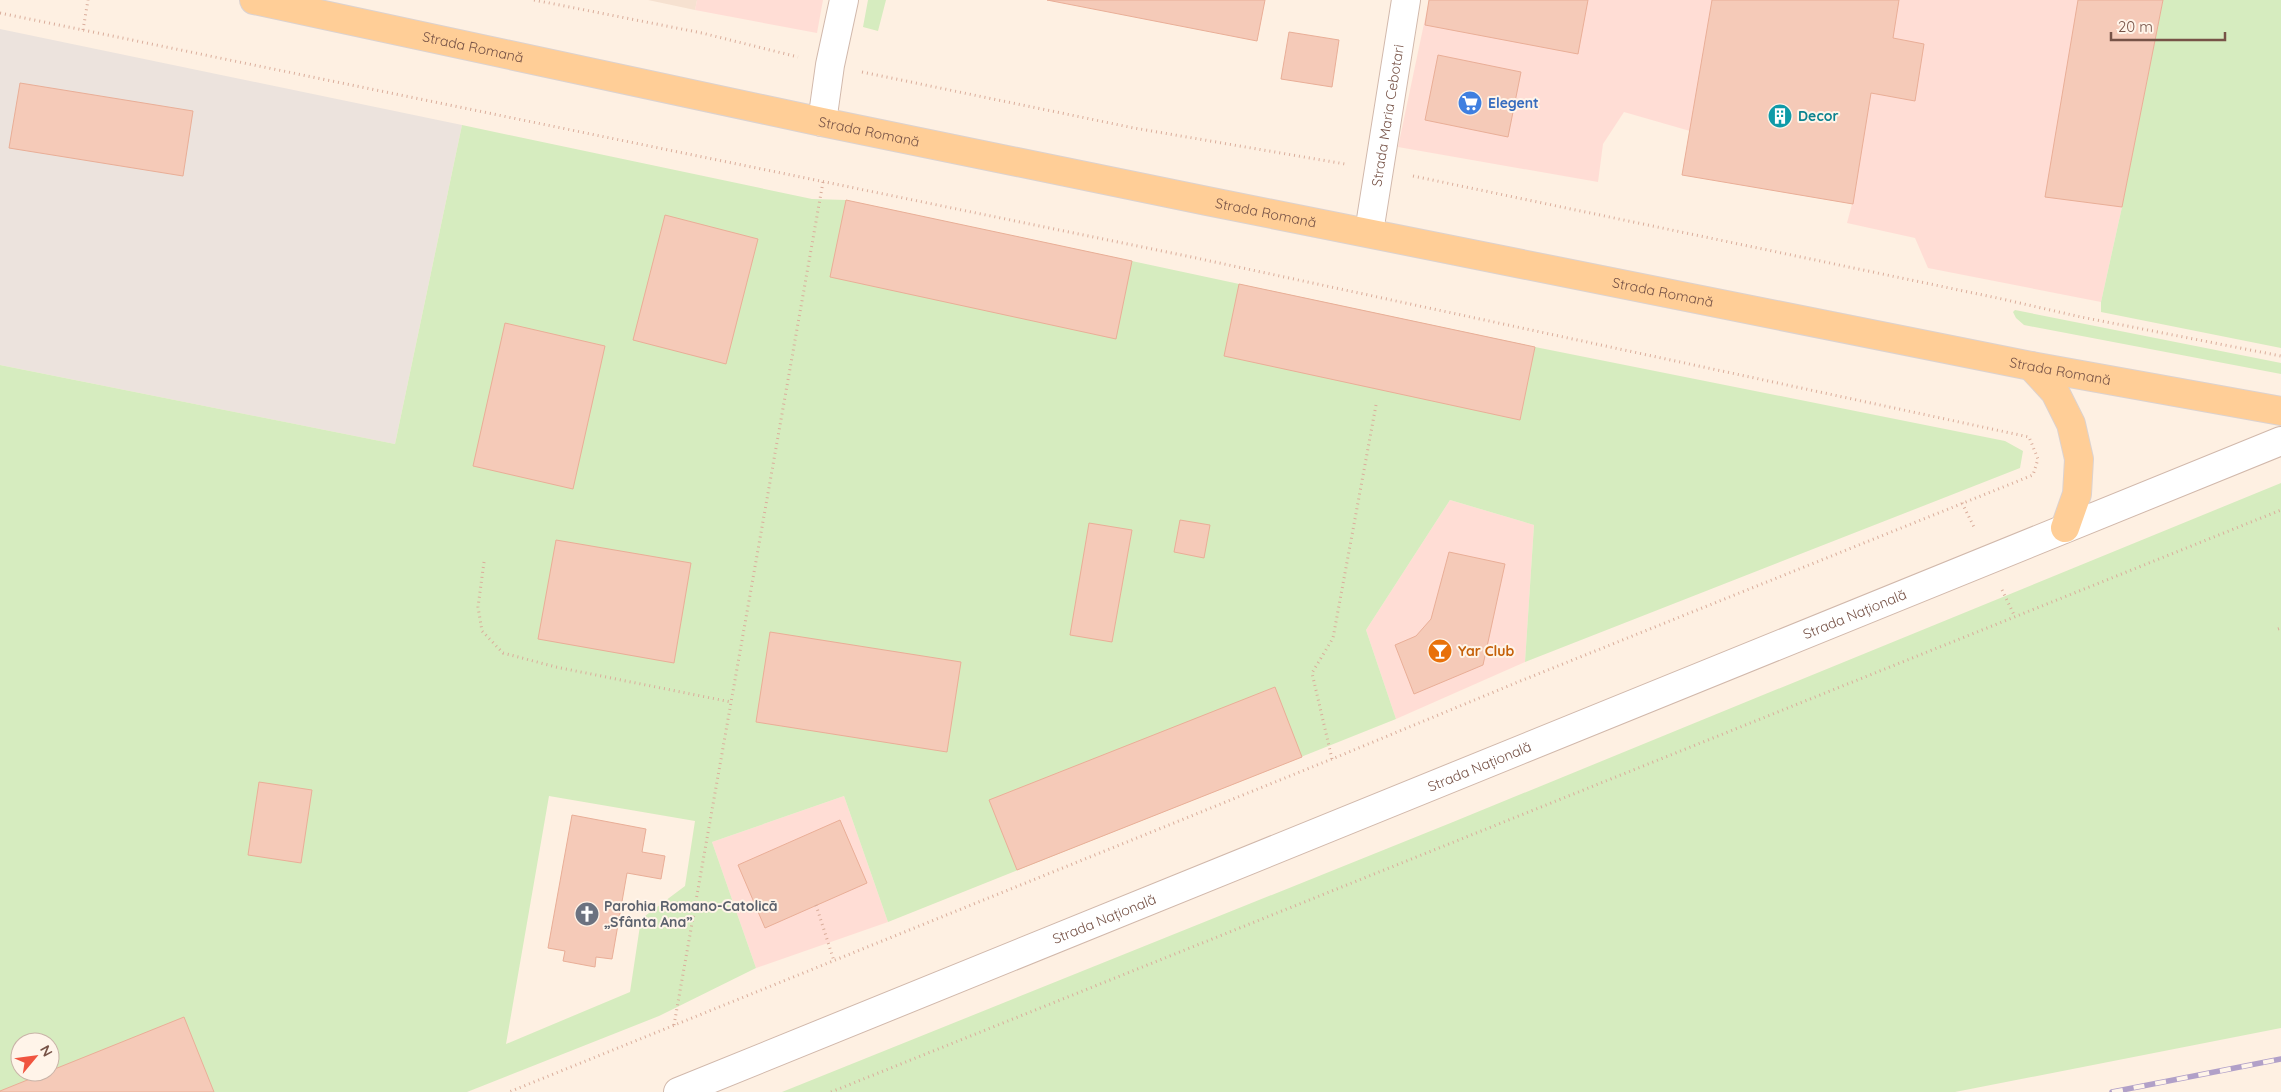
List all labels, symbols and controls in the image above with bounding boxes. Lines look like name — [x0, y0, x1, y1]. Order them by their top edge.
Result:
scale bar — [2111, 10, 2225, 42]
text: 20 m — [2118, 17, 2153, 36]
street label: Strada Romană — [421, 27, 525, 67]
street label: Strada Maria Cebotari — [1367, 43, 1408, 188]
supermarket icon: Elegent — [1457, 90, 1483, 116]
place label: Elegent — [1488, 94, 1539, 112]
building icon: Decor — [1767, 103, 1793, 129]
place label: Decor — [1798, 107, 1838, 125]
street label: Strada Romană — [817, 113, 921, 151]
street label: Strada Romană — [1214, 194, 1318, 232]
street label: Strada Romană — [1611, 273, 1715, 311]
street label: Strada Romană — [2008, 353, 2112, 389]
street label: Strada Națională — [1800, 585, 1909, 643]
bar icon: Yar Club — [1427, 638, 1453, 664]
place label: Yar Club — [1458, 642, 1514, 660]
street label: Strada Națională — [1425, 737, 1534, 796]
street label: Strada Națională — [1050, 890, 1159, 948]
place label: Parohia Romano-Catolică „Sfânta Ana” — [604, 897, 778, 931]
church icon: Parohia Romano-Catolică „Sfânta Ana” — [574, 901, 600, 927]
north arrow — [10, 1032, 60, 1082]
text: N — [36, 1042, 57, 1060]

